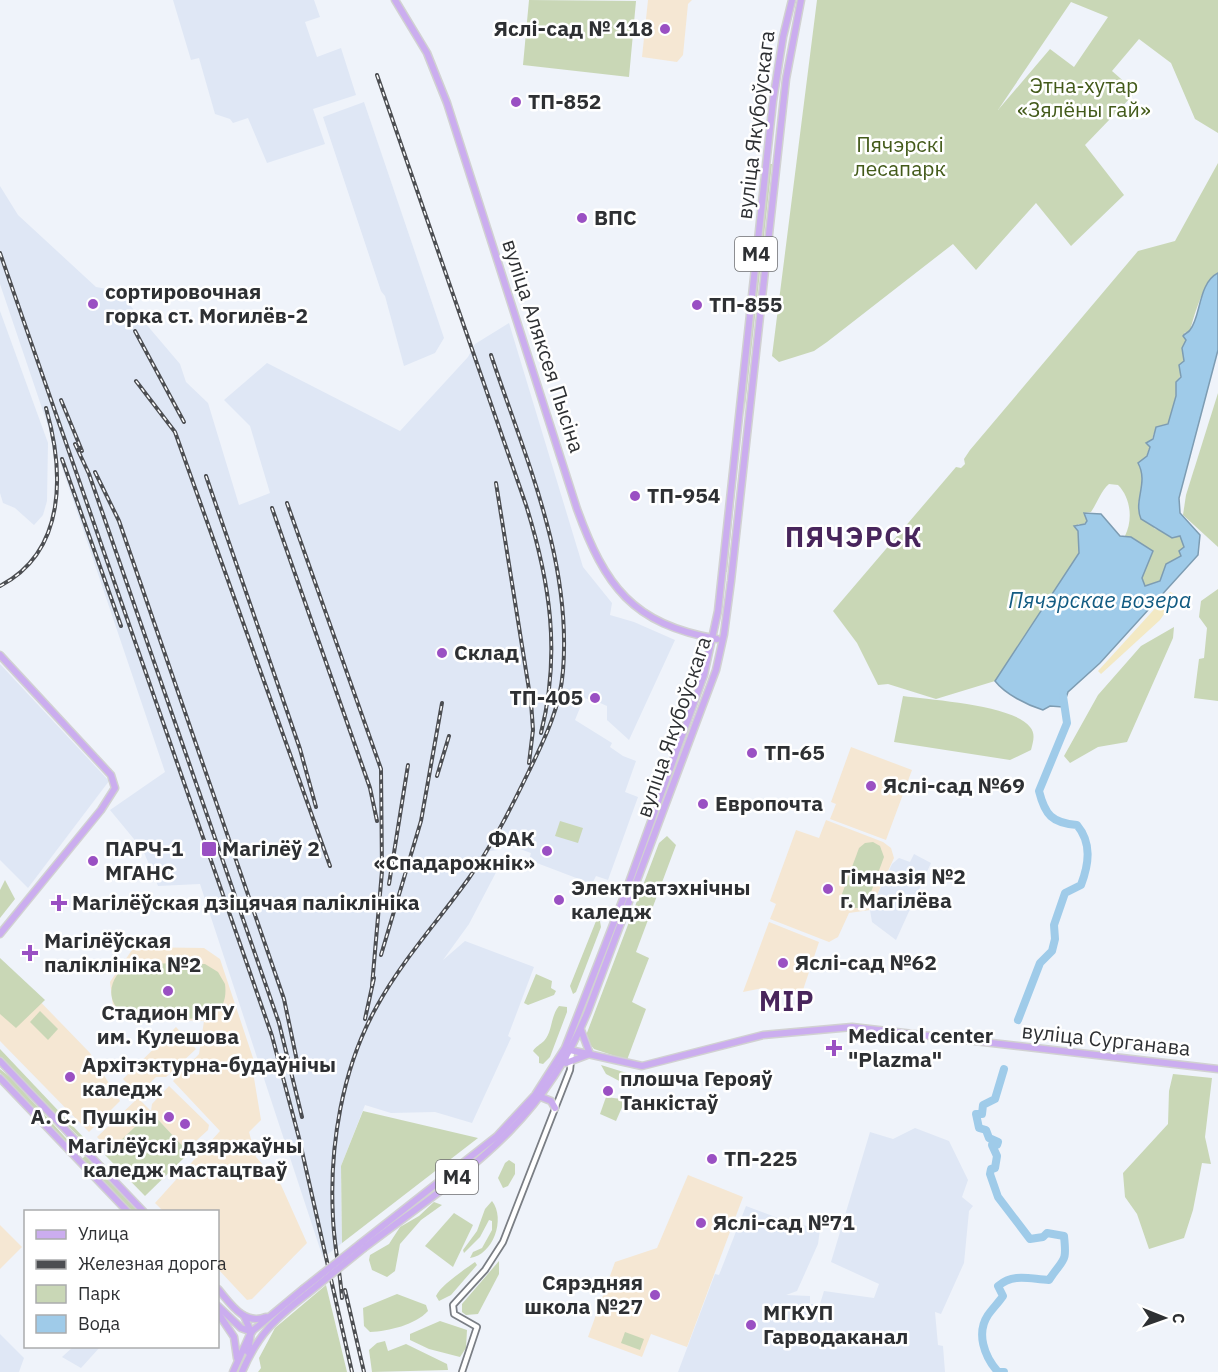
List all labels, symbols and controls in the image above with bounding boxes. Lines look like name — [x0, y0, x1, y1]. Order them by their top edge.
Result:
place label: Яслі-сад № 118 — [494, 14, 653, 42]
marker: Яслі-сад № 118 — [658, 22, 672, 36]
street label: вуліца Якубоўскага — [730, 29, 780, 221]
park label: Этна-хутар «Зялёны гай» — [1017, 71, 1151, 123]
place label: ТП-852 — [528, 87, 601, 115]
marker: ТП-852 — [509, 95, 523, 109]
park label: Пячэрскі лесапарк — [854, 130, 946, 182]
place label: ВПС — [594, 203, 637, 231]
marker: ВПС — [575, 211, 589, 225]
street label: вуліца Аляксея Пысіна — [496, 235, 592, 456]
road number: М4 — [735, 237, 777, 271]
place label: сортировочная горка ст. Могилёв-2 — [105, 277, 308, 329]
place label: ТП-855 — [709, 290, 782, 318]
marker: сортировочная горка ст. Могилёв-2 — [86, 297, 100, 311]
marker: ТП-855 — [690, 298, 704, 312]
place label: ТП-954 — [647, 481, 720, 509]
marker: ТП-954 — [628, 489, 642, 503]
district label: ПЯЧЭРСК — [785, 519, 923, 554]
water label: Пячэрскае возера — [1008, 585, 1192, 614]
street label: вуліца Якубоўскага — [629, 632, 717, 821]
place label: Склад — [454, 638, 519, 666]
marker: Склад — [435, 646, 449, 660]
place label: ТП-405 — [510, 683, 583, 711]
marker: ТП-405 — [588, 691, 602, 705]
place label: ТП-65 — [764, 738, 825, 766]
marker: ТП-65 — [745, 746, 759, 760]
place label: Яслі-сад №69 — [883, 771, 1025, 799]
marker: Яслі-сад №69 — [864, 779, 878, 793]
place label: Европочта — [715, 789, 823, 817]
marker: Европочта — [696, 797, 710, 811]
place label: ФАК «Спадарожнік» — [374, 824, 535, 876]
place label: ПАРЧ-1 МГАНС — [105, 834, 184, 886]
place label: Магілёў 2 — [222, 834, 320, 862]
marker: Магілёў 2 — [200, 840, 218, 858]
marker: ФАК «Спадарожнік» — [540, 844, 554, 858]
marker: ПАРЧ-1 МГАНС — [86, 854, 100, 868]
place label: Гімназія №2 г. Магілёва — [840, 862, 966, 914]
place label: Электратэхнічны каледж — [571, 873, 750, 925]
marker: Гімназія №2 г. Магілёва — [821, 882, 835, 896]
place label: Магілёўская дзіцячая паліклініка — [72, 888, 420, 916]
marker: Электратэхнічны каледж — [552, 893, 566, 907]
marker: Магілёўская дзіцячая паліклініка — [50, 894, 68, 912]
place label: Магілёўская паліклініка №2 — [44, 926, 201, 978]
marker: Магілёўская паліклініка №2 — [21, 944, 39, 962]
place label: Яслі-сад №62 — [795, 948, 937, 976]
marker: Яслі-сад №62 — [776, 956, 790, 970]
district label: МІР — [759, 983, 815, 1018]
marker: Стадион МГУ им. Кулешова — [161, 984, 175, 998]
place label: Стадион МГУ им. Кулешова — [97, 998, 239, 1050]
street label: вуліца Сурганава — [1020, 1016, 1192, 1062]
place label: Medical center "Plazma" — [848, 1021, 994, 1073]
marker: Medical center "Plazma" — [825, 1039, 843, 1057]
place label: Архітэктурна-будаўнічы каледж — [82, 1050, 336, 1102]
place label: плошча Герояў Танкістаў — [620, 1064, 773, 1116]
marker: Архітэктурна-будаўнічы каледж — [63, 1070, 77, 1084]
marker: плошча Герояў Танкістаў — [601, 1084, 615, 1098]
place label: А. С. Пушкін — [30, 1102, 157, 1130]
marker: А. С. Пушкін — [162, 1110, 176, 1124]
marker: Магілёўскі дзяржаўны каледж мастацтваў — [178, 1117, 192, 1131]
place label: Магілёўскі дзяржаўны каледж мастацтваў — [68, 1131, 302, 1183]
place label: ТП-225 — [724, 1144, 797, 1172]
marker: ТП-225 — [705, 1152, 719, 1166]
road number: М4 — [436, 1160, 478, 1194]
place label: Яслі-сад №71 — [713, 1208, 855, 1236]
legend — [24, 1210, 219, 1348]
marker: Яслі-сад №71 — [694, 1216, 708, 1230]
text: Улица — [78, 1222, 129, 1245]
text: Железная дорога — [78, 1252, 227, 1275]
place label: Сярэдняя школа №27 — [524, 1268, 643, 1320]
text: Парк — [78, 1282, 121, 1305]
marker: Сярэдняя школа №27 — [648, 1288, 662, 1302]
north arrow — [1134, 1288, 1194, 1348]
place label: МГКУП Гарводаканал — [763, 1298, 908, 1350]
text: Вода — [78, 1312, 121, 1335]
text: С — [1169, 1313, 1189, 1324]
marker: МГКУП Гарводаканал — [744, 1318, 758, 1332]

